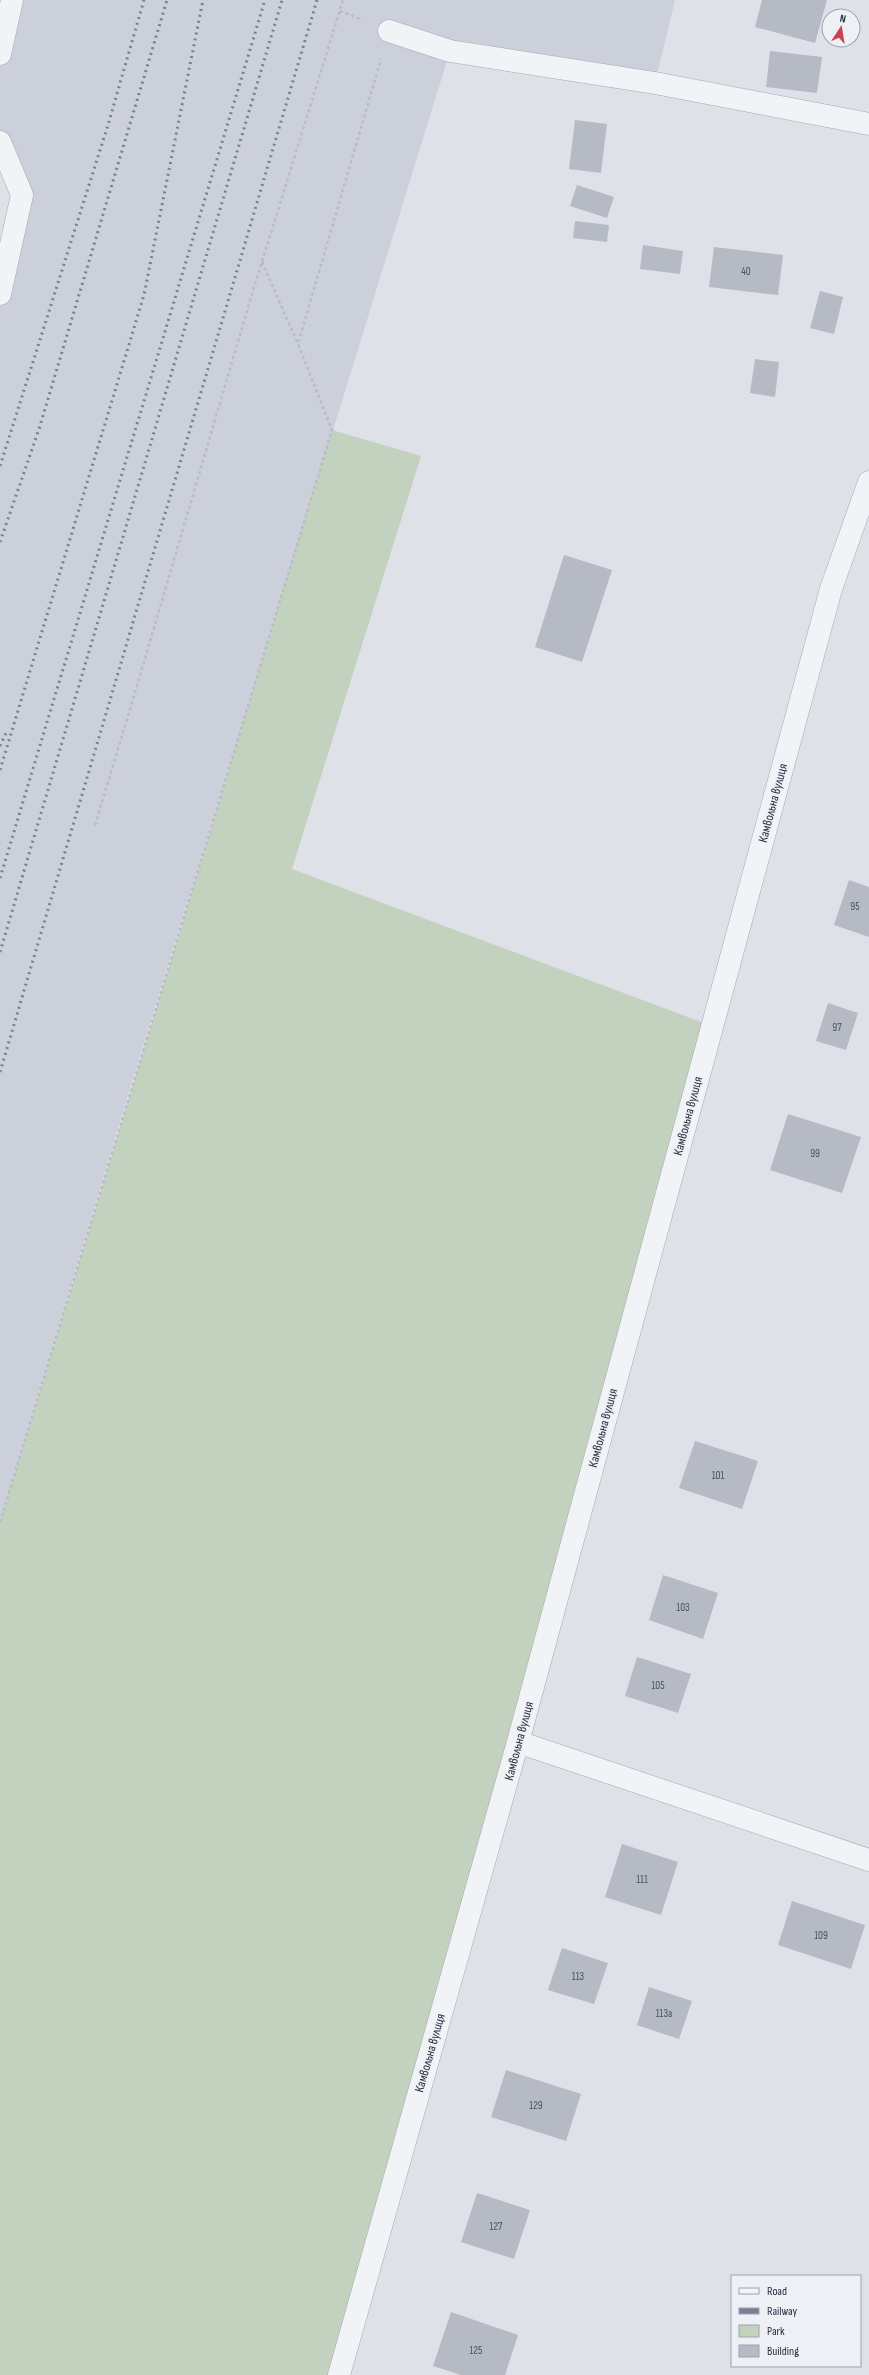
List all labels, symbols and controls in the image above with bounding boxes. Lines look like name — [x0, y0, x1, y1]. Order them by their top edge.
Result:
north arrow — [821, 8, 861, 48]
text: N — [839, 12, 847, 26]
house number: 40 — [741, 265, 751, 278]
street label: Камвольна вулиця — [755, 762, 791, 844]
house number: 95 — [850, 900, 860, 913]
house number: 97 — [832, 1021, 842, 1034]
street label: Камвольна вулиця — [670, 1075, 706, 1157]
house number: 99 — [810, 1147, 820, 1160]
street label: Камвольна вулиця — [585, 1387, 621, 1469]
house number: 101 — [712, 1469, 724, 1482]
house number: 103 — [676, 1601, 690, 1614]
house number: 105 — [651, 1679, 665, 1692]
street label: Камвольна вулиця — [501, 1700, 537, 1782]
house number: 111 — [636, 1873, 648, 1886]
house number: 109 — [814, 1929, 828, 1942]
house number: 113 — [572, 1970, 585, 1983]
house number: 113а — [656, 2007, 672, 2020]
street label: Камвольна вулиця — [411, 2012, 449, 2094]
house number: 129 — [529, 2099, 543, 2112]
house number: 127 — [490, 2220, 503, 2233]
legend — [731, 2275, 861, 2367]
text: Road — [767, 2284, 787, 2299]
text: Railway — [767, 2304, 798, 2319]
text: Park — [767, 2324, 785, 2339]
house number: 125 — [470, 2344, 482, 2357]
text: Building — [767, 2344, 799, 2359]

